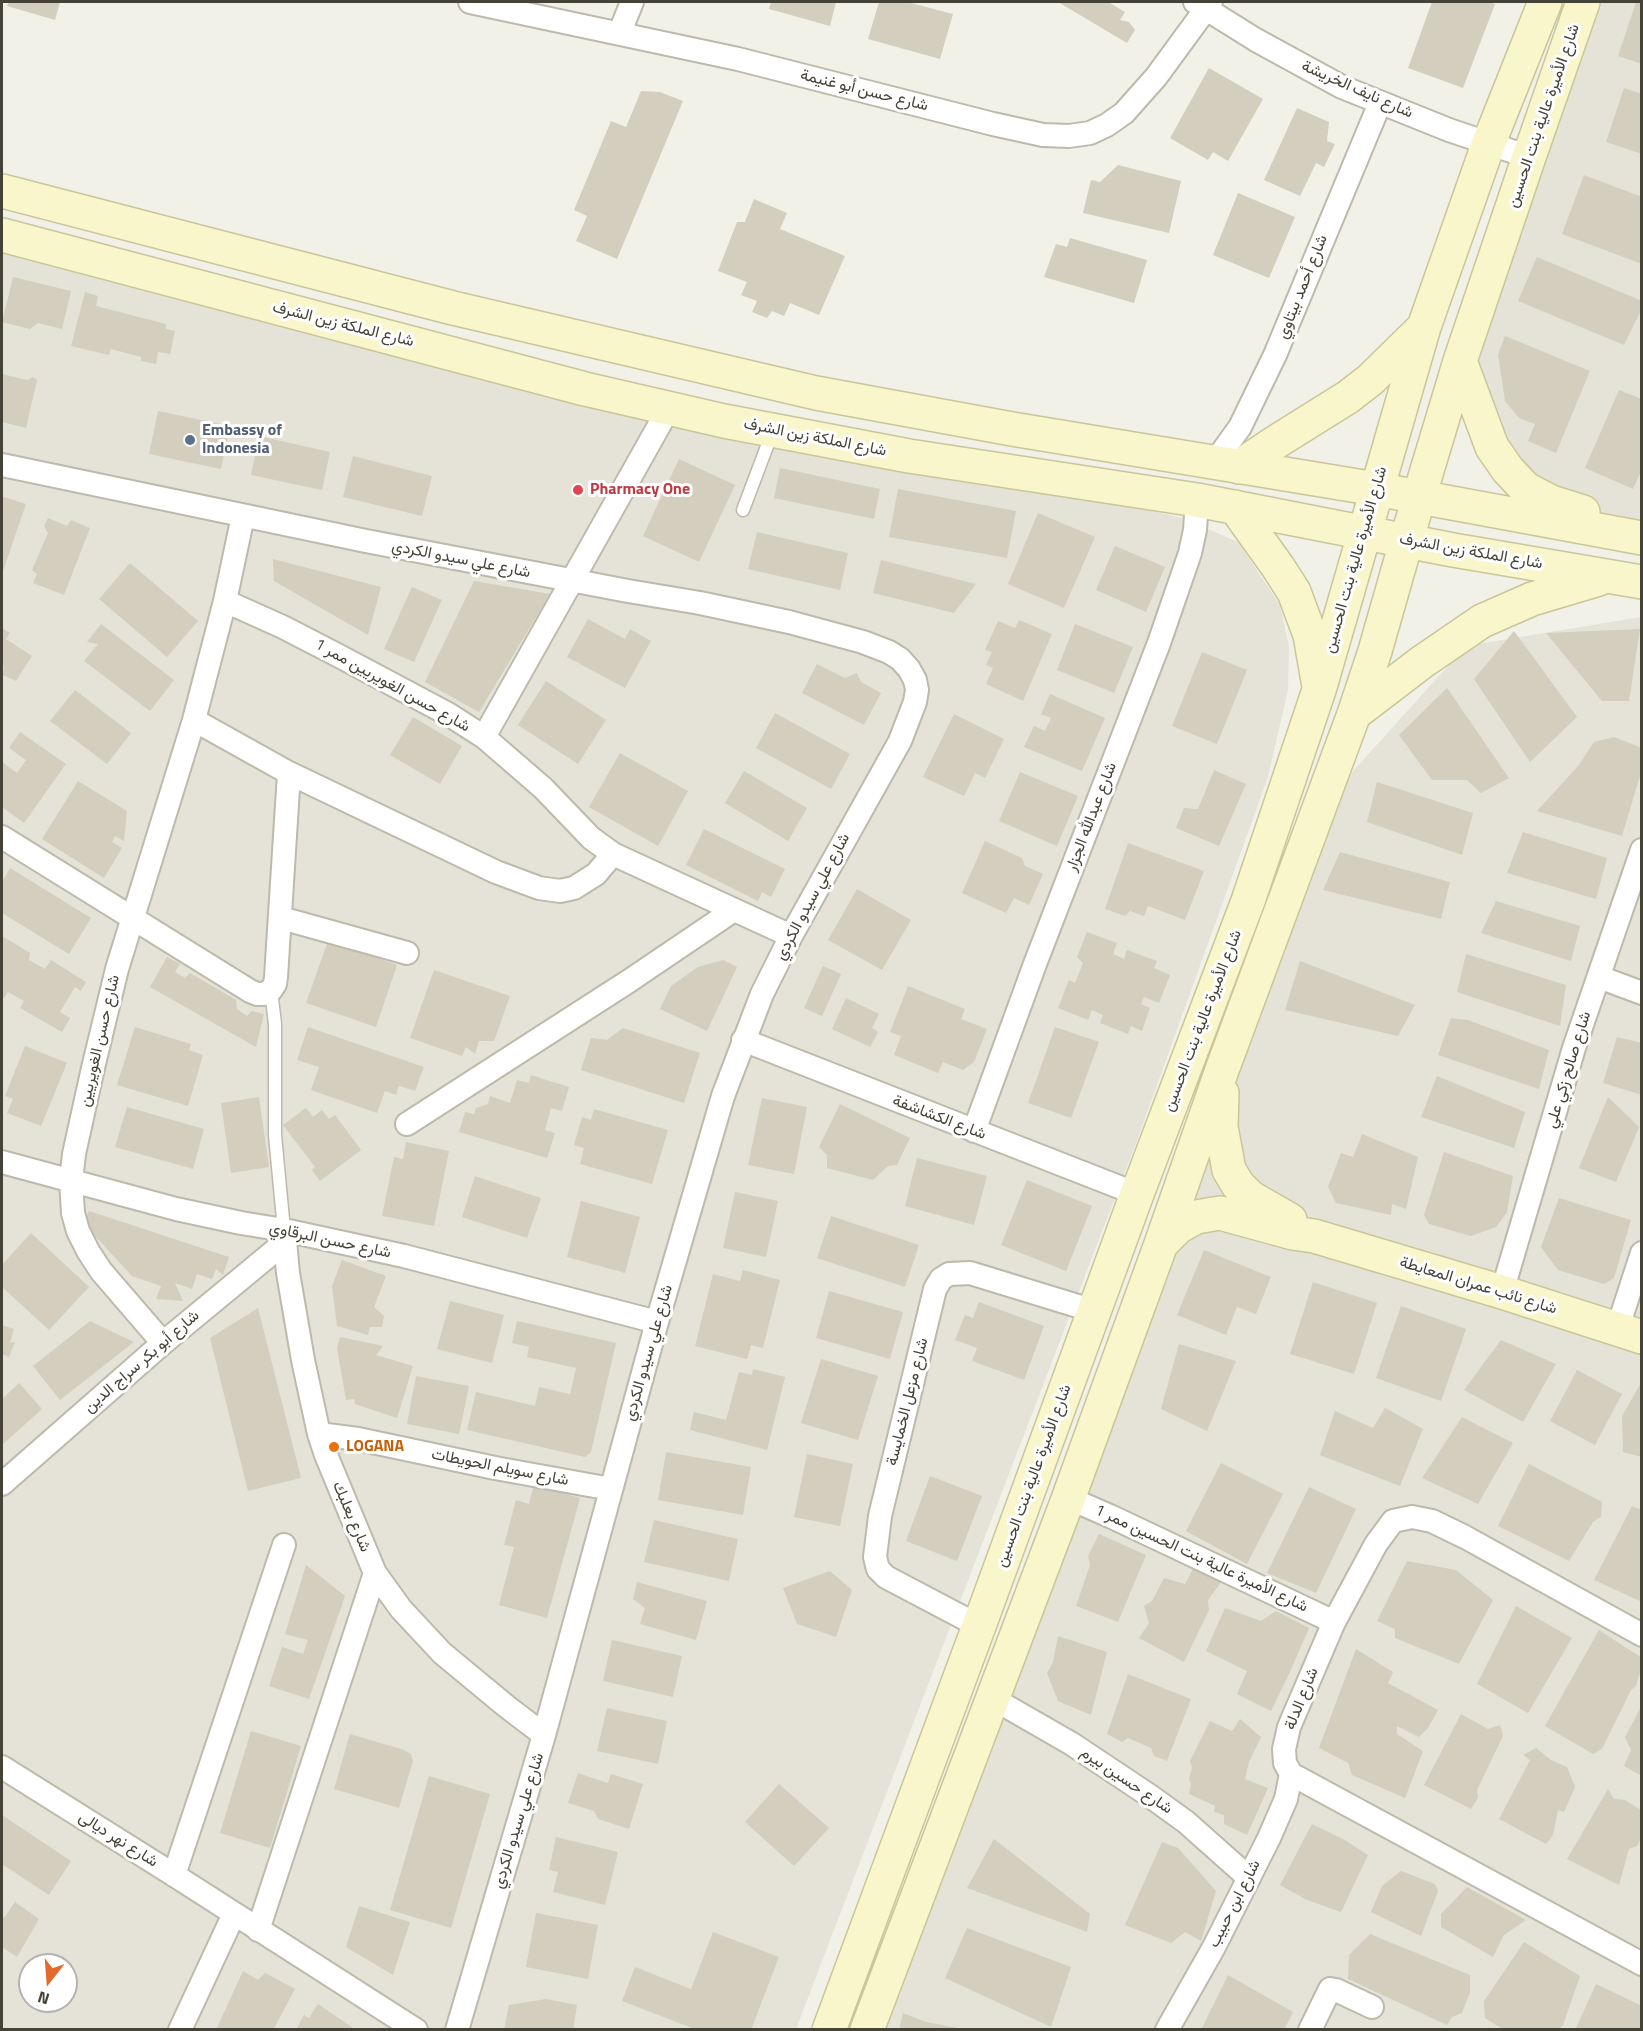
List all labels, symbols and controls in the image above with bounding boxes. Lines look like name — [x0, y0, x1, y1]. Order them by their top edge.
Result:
street label: شارع الأميرة عالية بنت الحسين — [1503, 22, 1585, 210]
street label: شارع نايف الخريشة — [1298, 57, 1416, 123]
street label: شارع حسن أبو غنيمة — [798, 66, 930, 116]
street label: شارع أحمد بيتاوي — [1273, 232, 1333, 342]
street label: شارع الملكة زين الشرف — [270, 298, 416, 352]
street label: شارع الملكة زين الشرف — [742, 415, 888, 461]
place label: Embassy of Indonesia — [202, 421, 282, 459]
marker: Embassy of Indonesia — [183, 433, 197, 447]
street label: شارع الأميرة عالية بنت الحسين — [1320, 465, 1392, 655]
place label: Pharmacy One — [590, 480, 690, 500]
marker: Pharmacy One — [571, 483, 585, 497]
street label: شارع الملكة زين الشرف — [1398, 530, 1544, 574]
street label: شارع علي سيدو الكردي — [390, 537, 532, 583]
street label: شارع حسن الغويريين ممر 1 — [311, 635, 473, 737]
street label: شارع عبدالله الجزار — [1062, 760, 1122, 874]
street label: شارع علي سيدو الكردي — [771, 830, 855, 964]
street label: شارع الأميرة عالية بنت الحسين — [1159, 927, 1247, 1115]
street label: شارع حسن الغويريين — [75, 973, 125, 1109]
street label: شارع صالح زكي علي — [1542, 1009, 1596, 1131]
street label: شارع الكشاشفة — [889, 1091, 989, 1145]
street label: شارع حسن البرقاوي — [267, 1219, 393, 1263]
street label: شارع نائب عمران المعايطة — [1397, 1253, 1559, 1319]
street label: شارع علي سيدو الكردي — [620, 1283, 678, 1423]
street label: شارع أبو بكر سراج الدين — [80, 1307, 204, 1417]
street label: شارع مزعل الخمايسة — [883, 1336, 933, 1468]
street label: شارع الأميرة عالية بنت الحسين — [992, 1382, 1076, 1570]
place label: LOGANA — [346, 1437, 404, 1457]
marker: LOGANA — [327, 1440, 341, 1454]
street label: شارع سويلم الحويطات — [430, 1445, 570, 1491]
street label: شارع بعلبك — [328, 1479, 374, 1555]
street label: شارع الأميرة عالية بنت الحسين ممر 1 — [1091, 1501, 1311, 1617]
street label: شارع الدلة — [1281, 1665, 1323, 1733]
street label: شارع حسين بيرم — [1076, 1743, 1176, 1819]
street label: شارع علي سيدو الكردي — [489, 1751, 549, 1891]
street label: شارع نهر ديالى — [75, 1808, 161, 1872]
street label: شارع ابن حبيب — [1205, 1857, 1265, 1951]
north arrow — [18, 1953, 78, 2013]
text: N — [35, 1985, 52, 2011]

